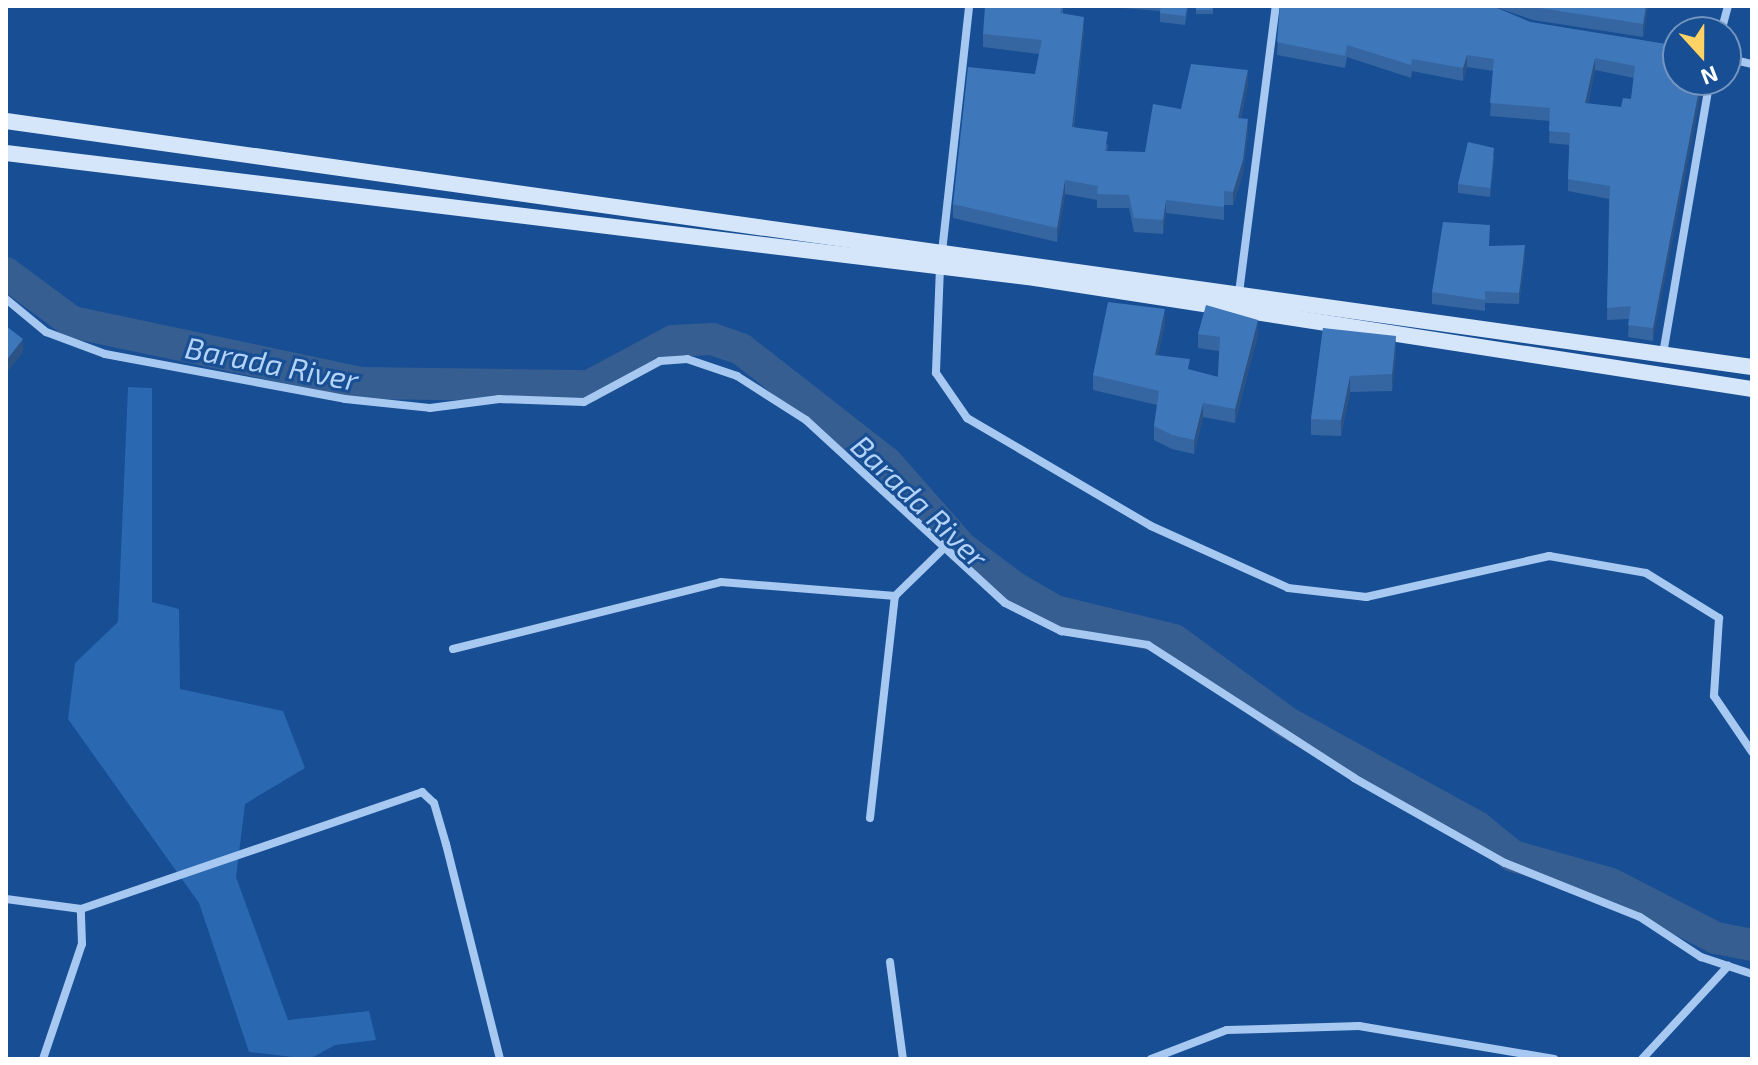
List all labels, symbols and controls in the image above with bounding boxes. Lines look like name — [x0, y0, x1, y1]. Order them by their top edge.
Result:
north arrow — [1662, 16, 1742, 96]
text: N — [1698, 62, 1722, 92]
water label: Barada River — [182, 329, 362, 397]
water label: Barada River — [844, 427, 996, 575]

